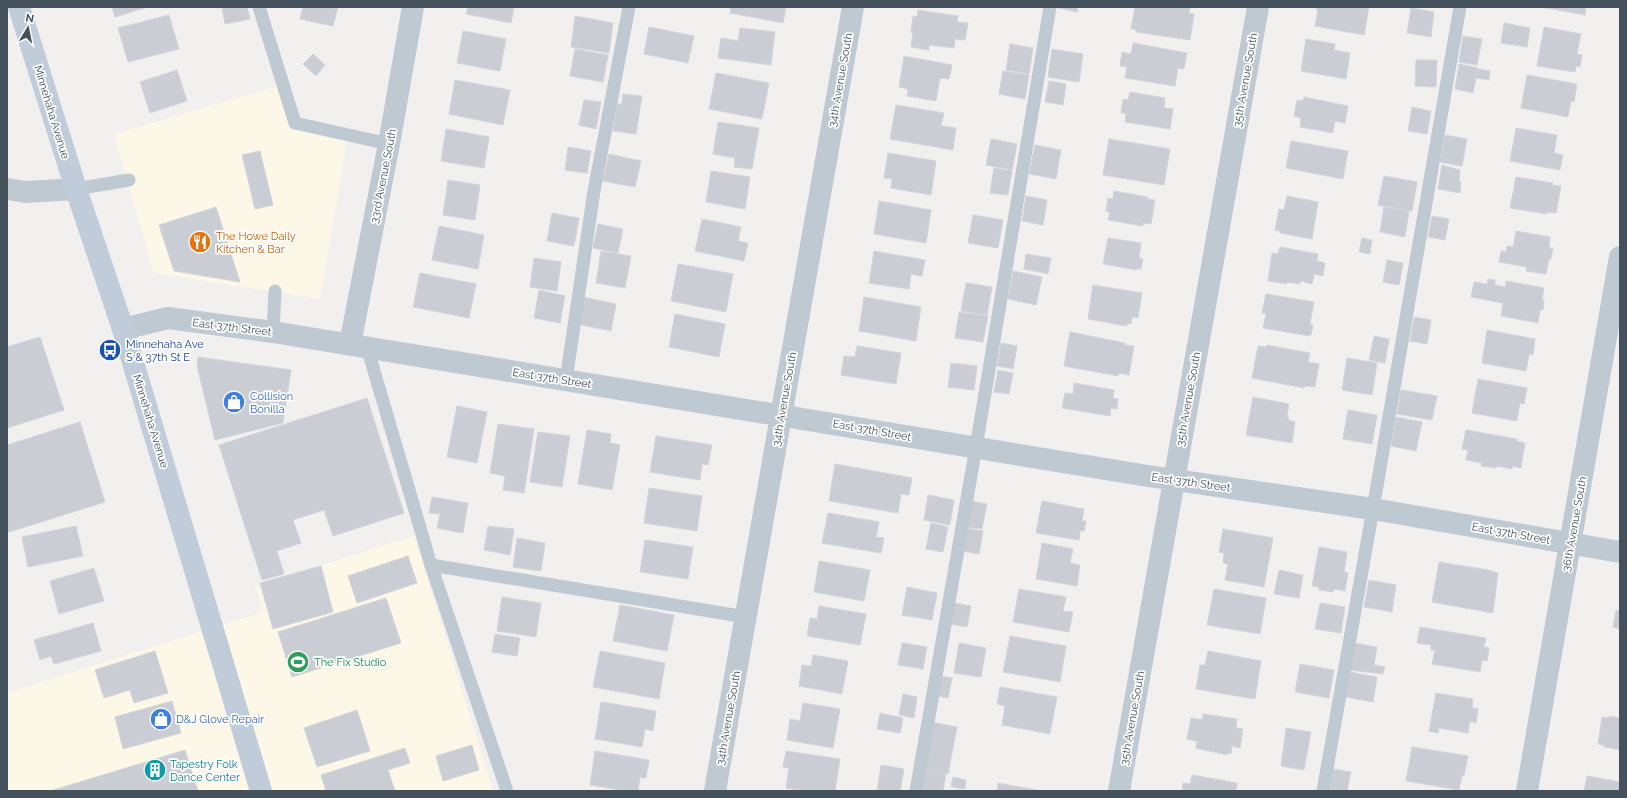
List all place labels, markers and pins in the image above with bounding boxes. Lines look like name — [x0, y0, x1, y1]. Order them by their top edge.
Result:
restaurant icon: The Howe Daily Kitchen & Bar — [187, 229, 213, 255]
place label: The Howe Daily Kitchen & Bar — [216, 230, 296, 256]
bus stop icon: Minnehaha Ave S & 37th St E — [97, 337, 123, 363]
place label: Minnehaha Ave S & 37th St E — [126, 338, 204, 364]
shop icon: Collision Bonilla — [221, 389, 247, 415]
place label: Collision Bonilla — [250, 390, 293, 416]
sports icon: The Fix Studio — [285, 649, 311, 675]
place label: The Fix Studio — [314, 656, 387, 669]
shop icon: D&J Glove Repair — [148, 706, 174, 732]
place label: D&J Glove Repair — [176, 713, 264, 726]
building icon: Tapestry Folk Dance Center — [142, 757, 168, 783]
place label: Tapestry Folk Dance Center — [170, 758, 240, 784]

